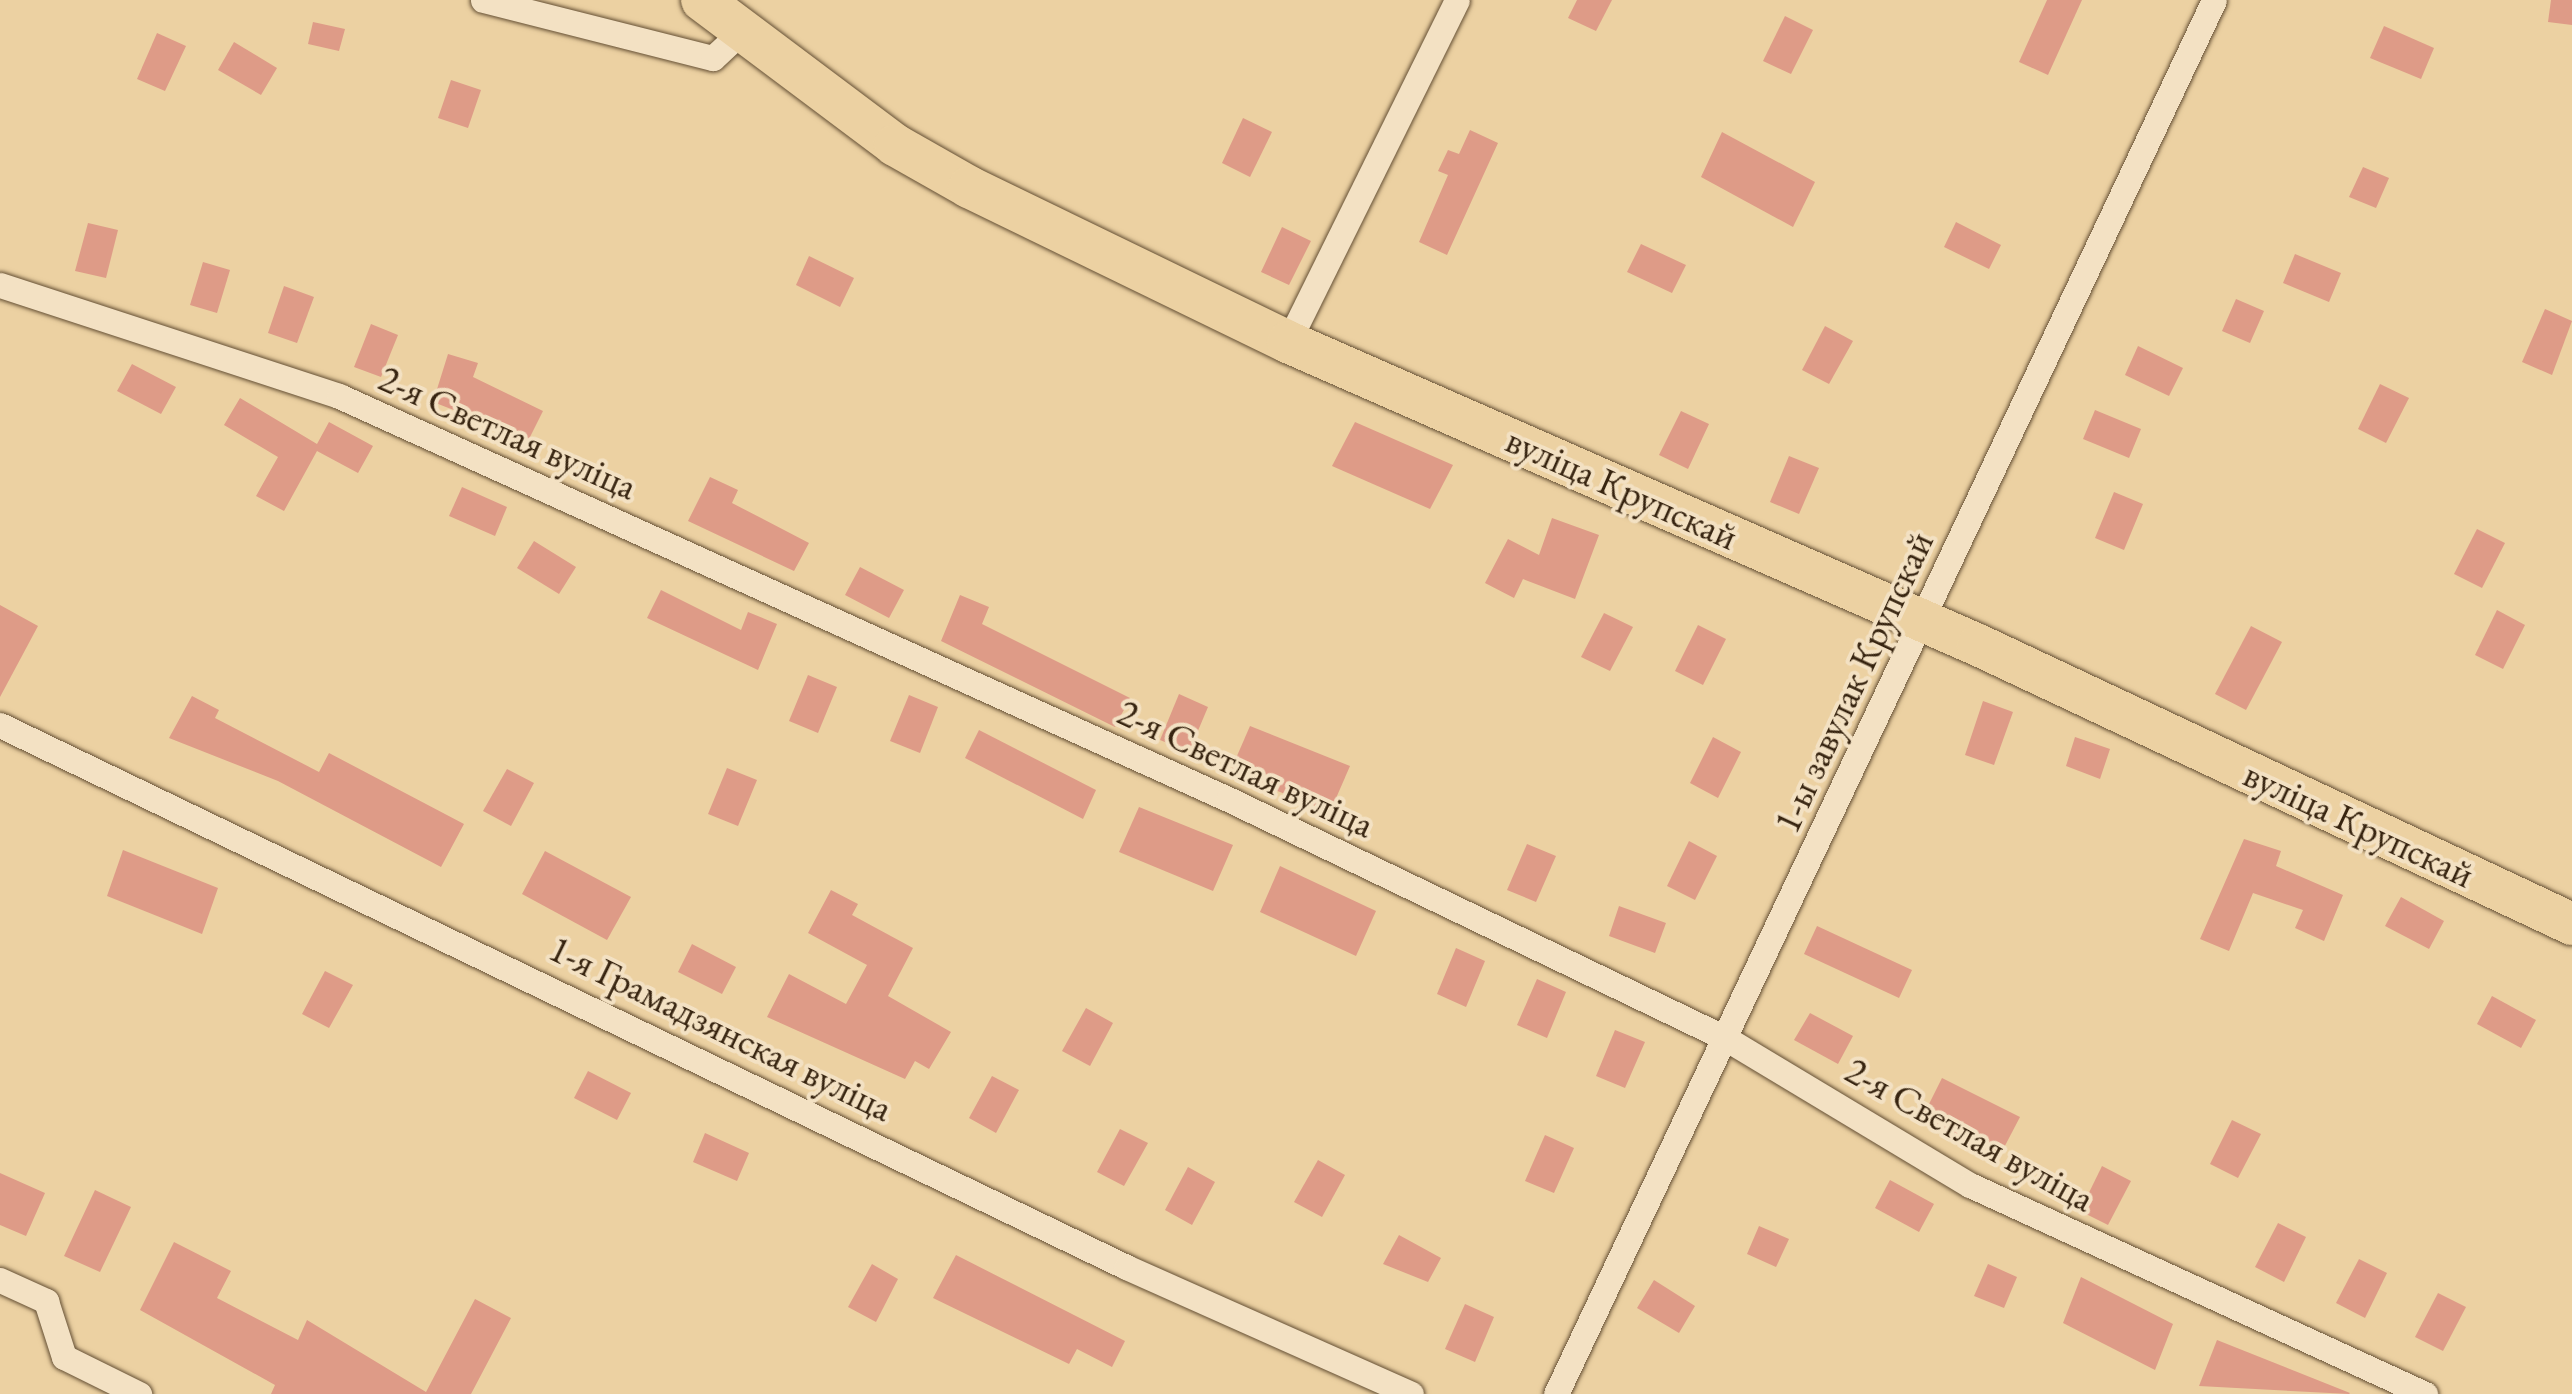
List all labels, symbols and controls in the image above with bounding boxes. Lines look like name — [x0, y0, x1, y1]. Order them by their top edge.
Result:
street label: 2-я Светлая вуліца — [372, 355, 644, 509]
street label: вуліца Крупскай — [1499, 417, 1745, 559]
street label: 1-ы завулак Крупскай — [1763, 524, 1943, 840]
street label: 2-я Светлая вуліца — [1111, 689, 1381, 847]
street label: вуліца Крупскай — [2237, 751, 2481, 897]
street label: 1-я Грамадзянская вуліца — [542, 925, 900, 1131]
street label: 2-я Светлая вуліца — [1838, 1047, 2102, 1221]

